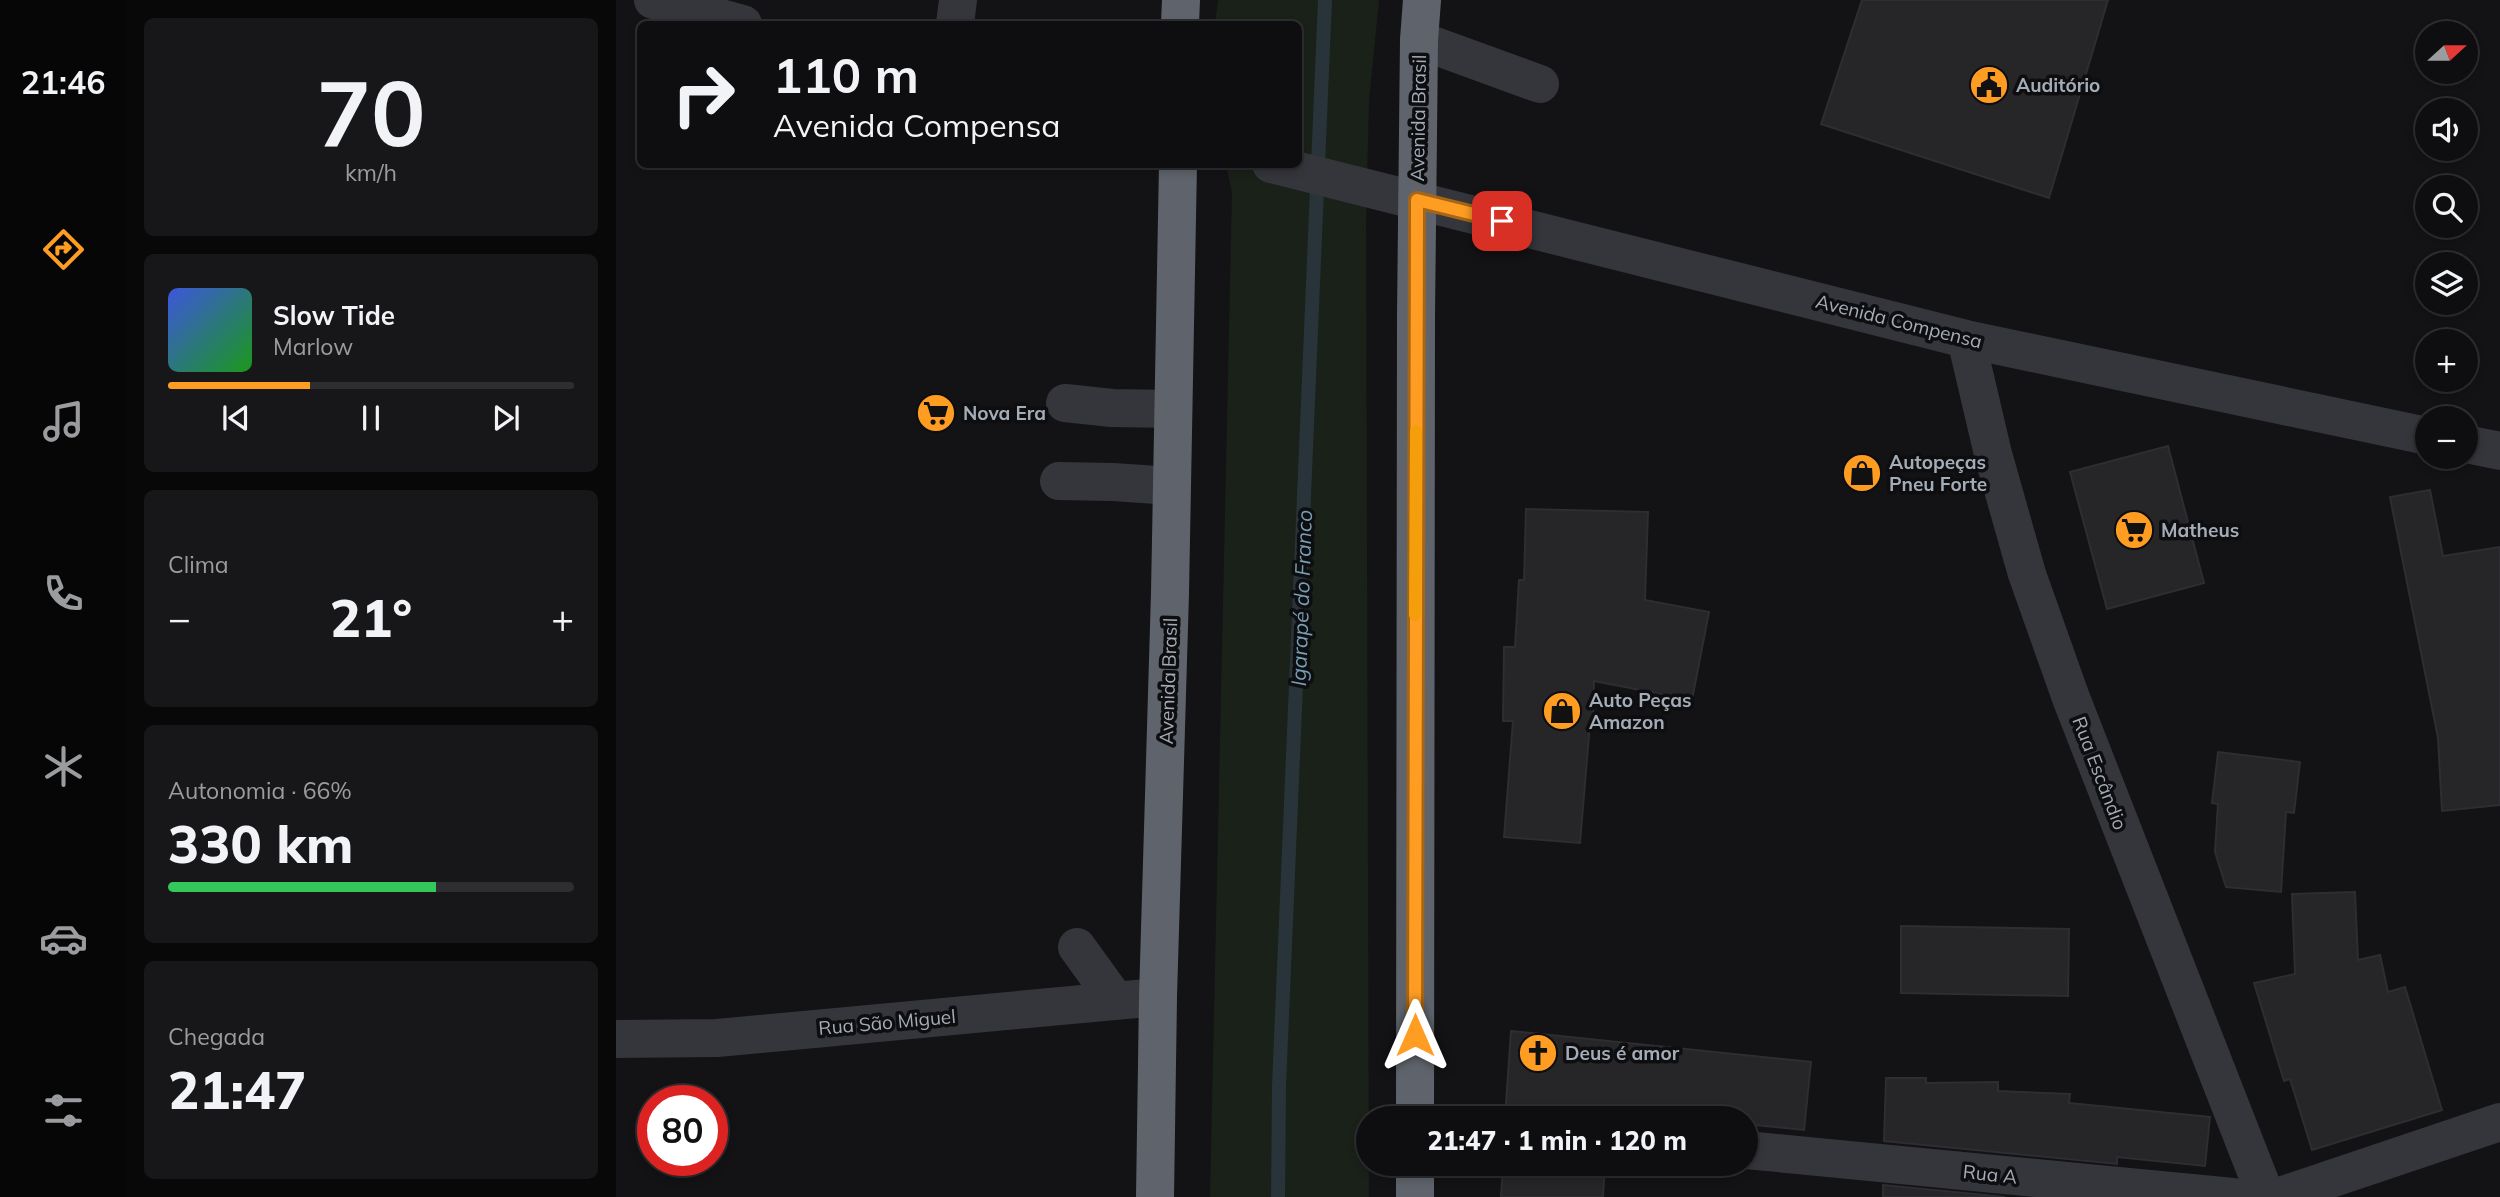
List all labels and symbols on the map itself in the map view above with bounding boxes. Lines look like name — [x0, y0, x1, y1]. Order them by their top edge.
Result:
north arrow — [2415, 21, 2478, 84]
street label: Avenida Brasil — [1405, 54, 1431, 182]
public building icon: Auditório — [1968, 64, 2010, 106]
place label: Auditório — [2016, 73, 2100, 97]
pin — [1472, 191, 1532, 251]
street label: Avenida Compensa — [1813, 289, 1985, 353]
supermarket icon: Nova Era — [915, 392, 957, 434]
place label: Nova Era — [963, 401, 1046, 425]
place label: Autopeças Pneu Forte — [1889, 450, 1987, 496]
shop icon: Autopeças Pneu Forte — [1841, 452, 1883, 494]
water label: Igarapé do Franco — [1285, 509, 1317, 687]
supermarket icon: Matheus — [2113, 509, 2155, 551]
place label: Matheus — [2161, 518, 2239, 542]
street label: Avenida Brasil — [1154, 617, 1182, 745]
place label: Auto Peças Amazon — [1589, 688, 1692, 734]
shop icon: Auto Peças Amazon — [1541, 690, 1583, 732]
street label: Rua Escândio — [2067, 713, 2133, 833]
position arrow — [1378, 998, 1452, 1072]
street label: Rua São Miguel — [817, 1004, 957, 1040]
church icon: Deus é amor — [1517, 1032, 1559, 1074]
place label: Deus é amor — [1565, 1041, 1680, 1065]
speed limit sign: 80 — [637, 1085, 728, 1176]
street label: Rua A — [1962, 1159, 2018, 1189]

